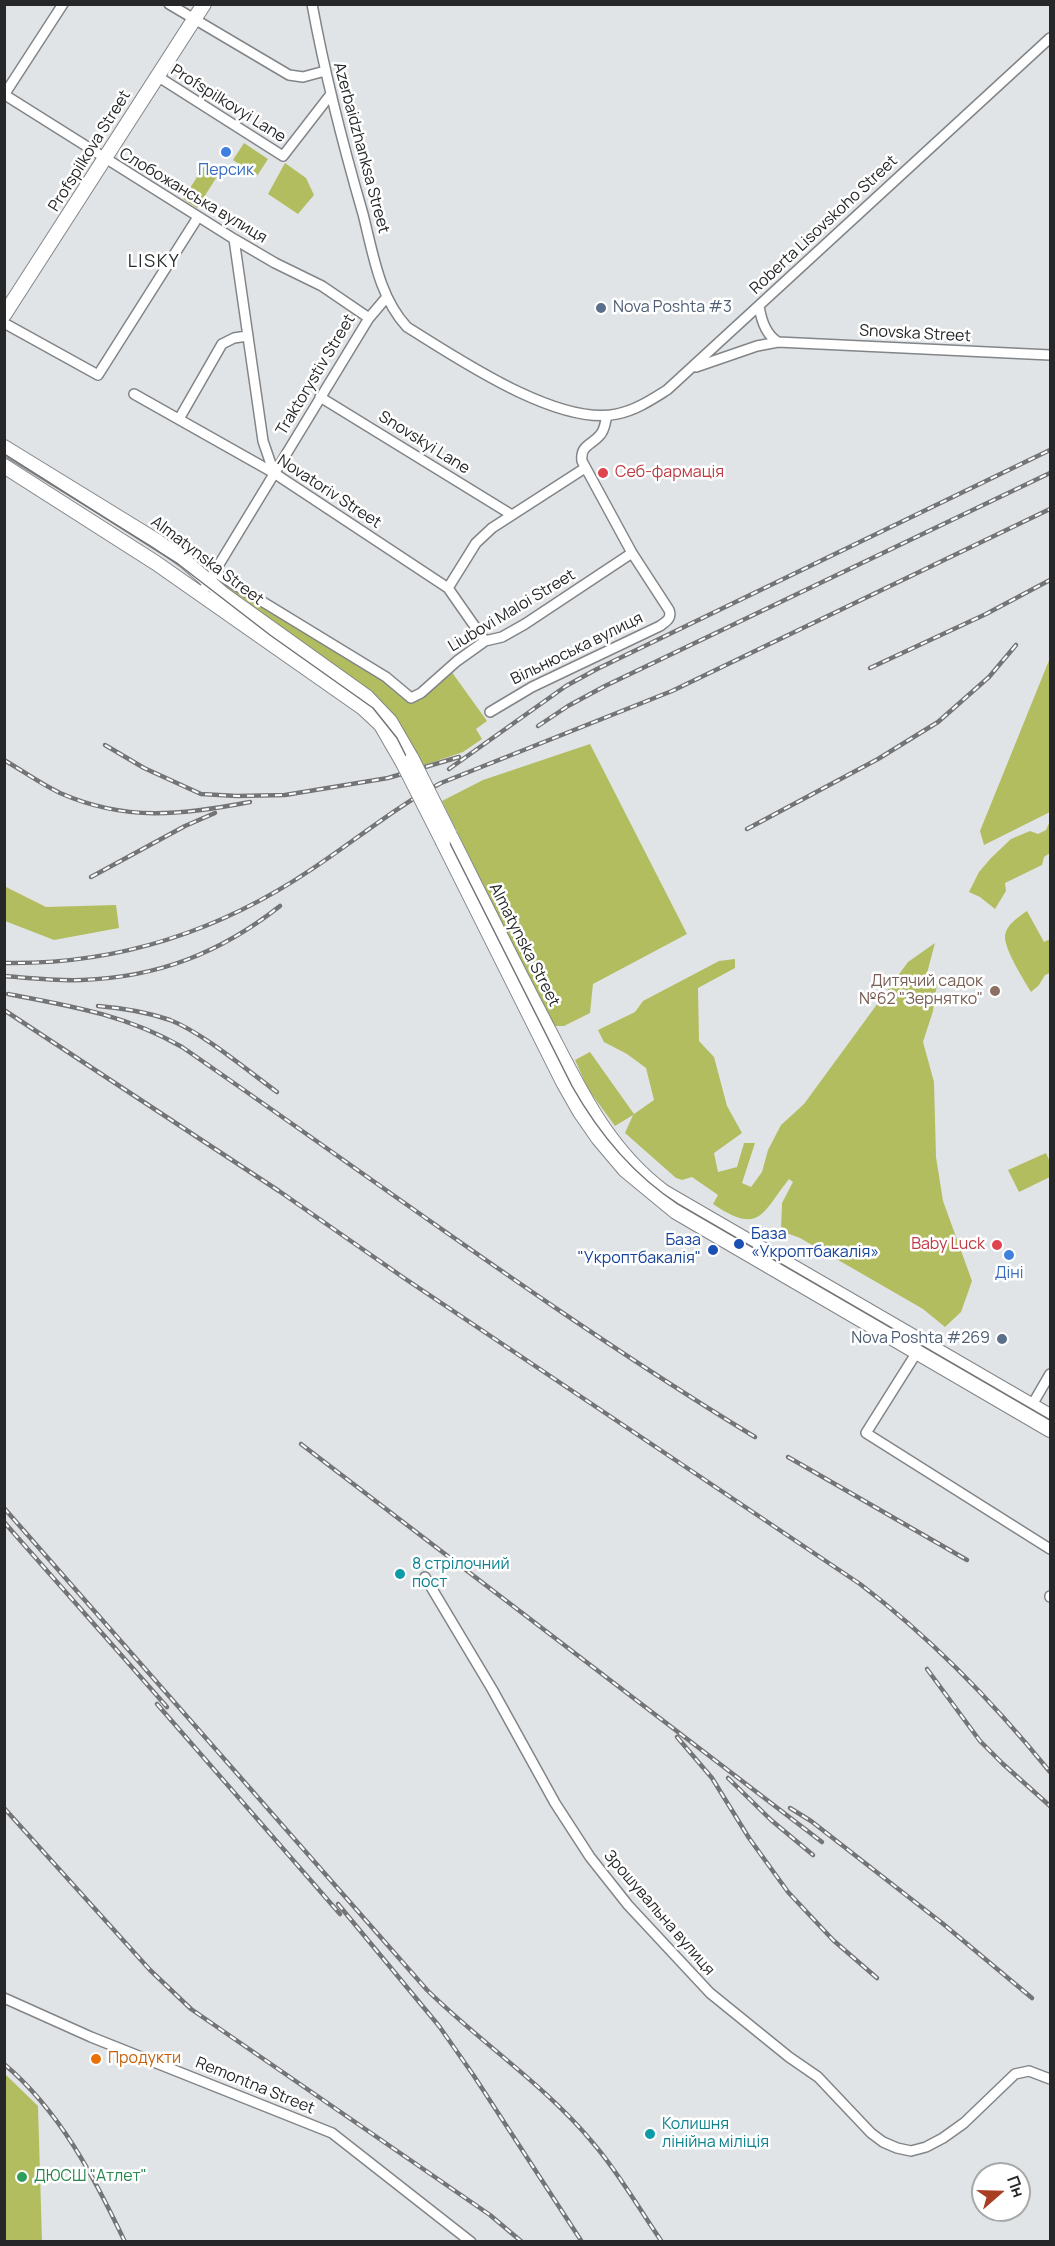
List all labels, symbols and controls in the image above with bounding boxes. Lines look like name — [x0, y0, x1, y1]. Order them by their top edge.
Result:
street label: Azerbaidzhanksa Street — [329, 60, 393, 236]
street label: Profspilkovyi Lane — [167, 61, 289, 147]
street label: Profspilkova Street — [45, 87, 135, 215]
street label: Слобожанська вулиця — [116, 144, 270, 248]
marker: Персик — [219, 145, 233, 159]
street label: Roberta Lisovskoho Street — [746, 152, 902, 298]
place label: Персик — [198, 161, 254, 181]
district label: LISKY — [128, 251, 180, 273]
place label: Nova Poshta #3 — [613, 298, 732, 318]
marker: Nova Poshta #3 — [594, 301, 608, 315]
street label: Traktorystiv Street — [272, 311, 360, 439]
street label: Snovska Street — [859, 321, 971, 347]
street label: Snovskyi Lane — [375, 407, 473, 479]
street label: Novatoriv Street — [273, 451, 385, 533]
place label: Себ-фармація — [615, 463, 724, 483]
marker: Себ-фармація — [596, 466, 610, 480]
street label: Almatynska Street — [147, 512, 267, 610]
street label: Liubovi Maloi Street — [445, 566, 579, 656]
street label: Вільнюська вулиця — [508, 609, 646, 689]
street label: Almatynska Street — [485, 880, 563, 1010]
place label: Дитячий садок №62 "Зернятко" — [859, 972, 983, 1010]
marker: Дитячий садок №62 "Зернятко" — [988, 984, 1002, 998]
place label: База «Укроптбакалія» — [751, 1225, 879, 1263]
place label: База "Укроптбакалія" — [578, 1231, 701, 1269]
place label: Baby Luck — [911, 1235, 985, 1255]
marker: База «Укроптбакалія» — [732, 1237, 746, 1251]
marker: Baby Luck — [990, 1238, 1004, 1252]
marker: База "Укроптбакалія" — [706, 1243, 720, 1257]
marker: Діні — [1002, 1248, 1016, 1262]
place label: Діні — [995, 1264, 1023, 1284]
place label: Nova Poshta #269 — [851, 1329, 990, 1349]
marker: Nova Poshta #269 — [995, 1332, 1009, 1346]
place label: 8 стрілочний пост — [412, 1555, 509, 1593]
marker: 8 стрілочний пост — [393, 1567, 407, 1581]
street label: Зрошувальна вулиця — [600, 1847, 718, 1979]
place label: Продукти — [108, 2049, 181, 2069]
marker: Продукти — [89, 2052, 103, 2066]
street label: Remontna Street — [193, 2053, 317, 2119]
place label: Колишня лінійна міліція — [662, 2115, 769, 2153]
marker: Колишня лінійна міліція — [643, 2127, 657, 2141]
north arrow — [971, 2162, 1031, 2222]
place label: ДЮСШ "Атлет" — [34, 2167, 147, 2187]
marker: ДЮСШ "Атлет" — [15, 2170, 29, 2184]
text: Пн — [1002, 2173, 1030, 2200]

